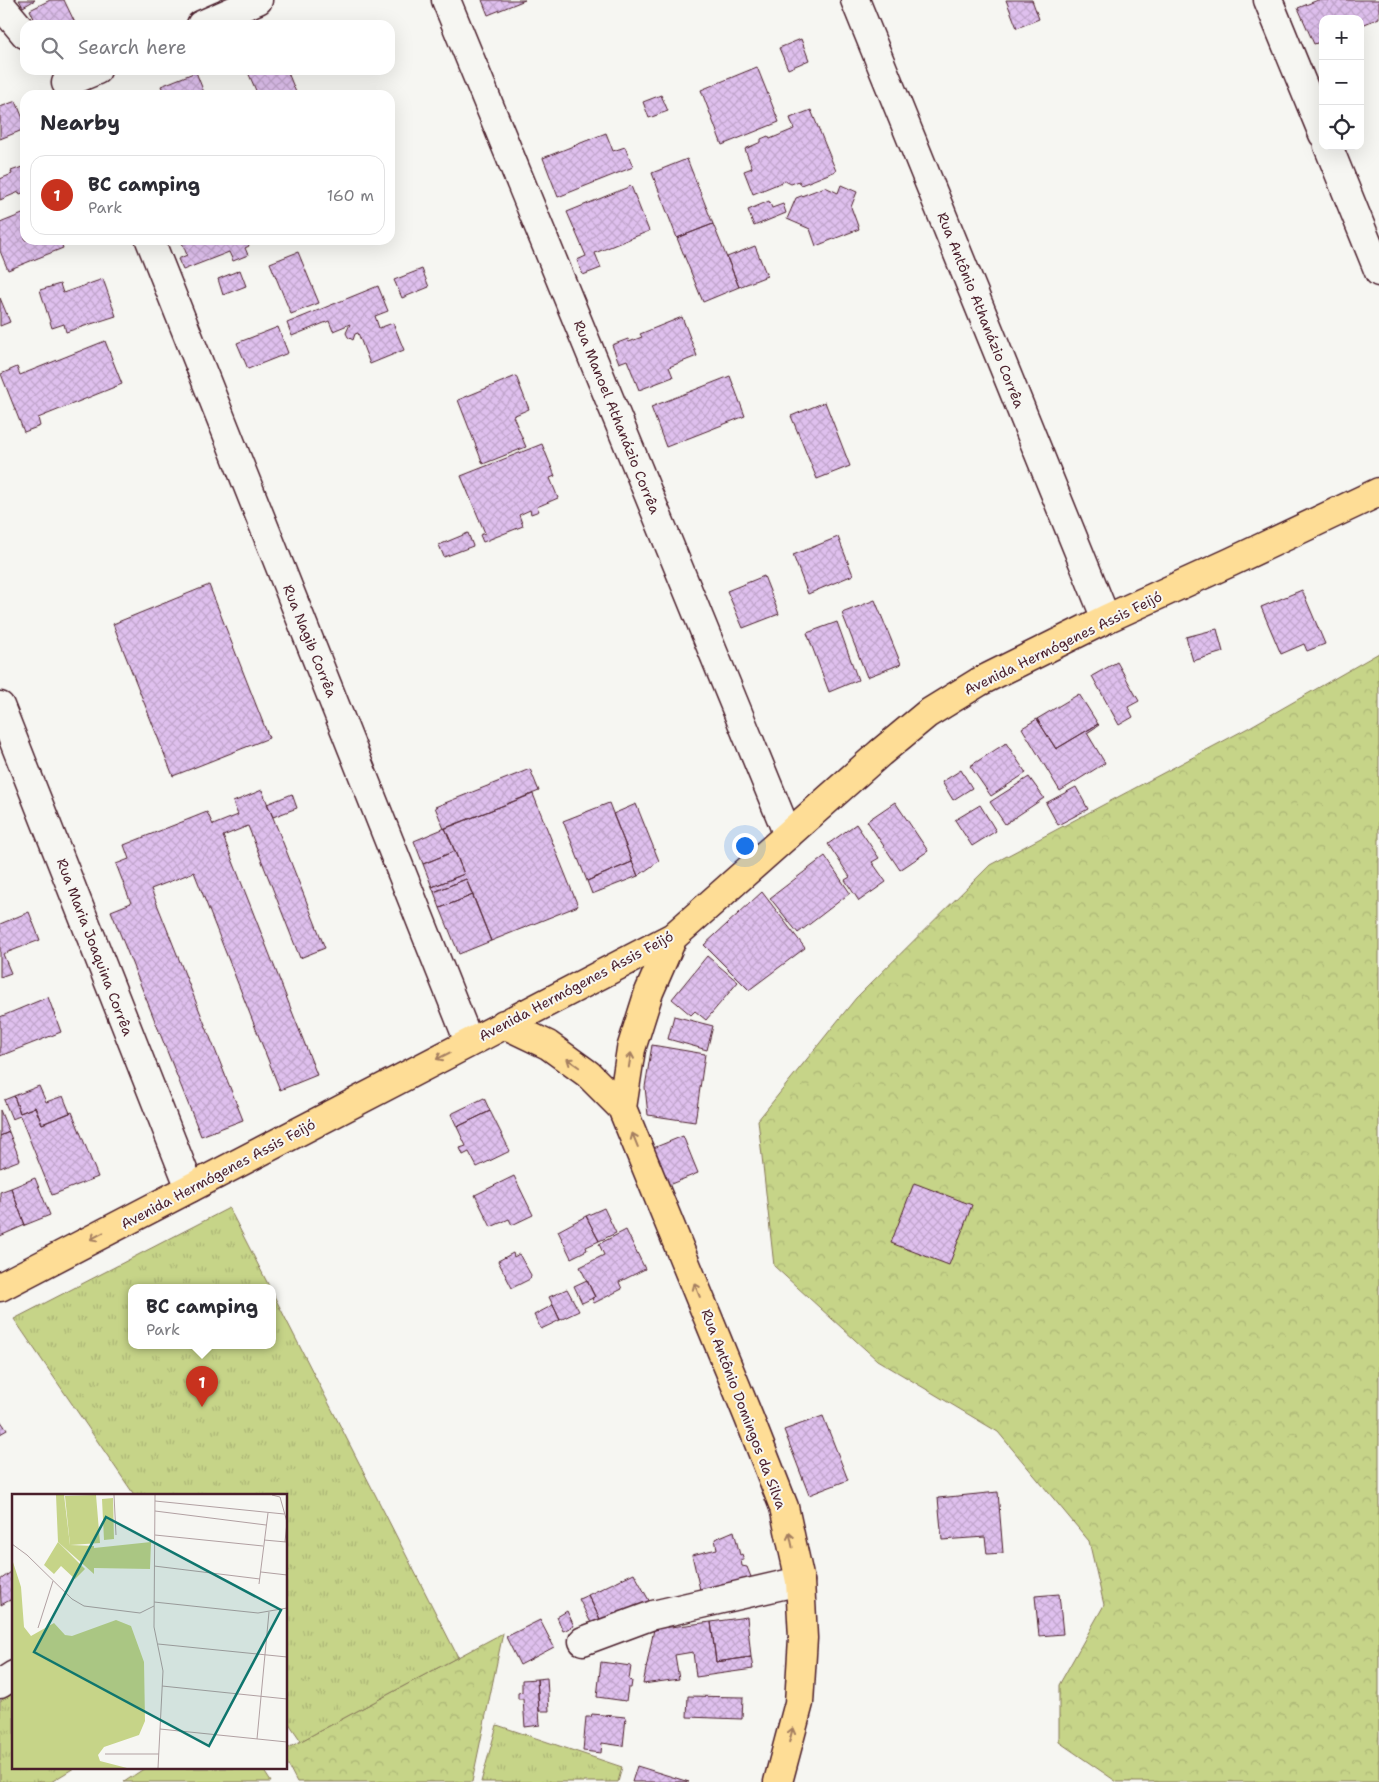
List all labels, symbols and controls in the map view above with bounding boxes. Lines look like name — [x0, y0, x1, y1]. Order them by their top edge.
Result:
map controls — [1319, 15, 1364, 150]
button: + — [1319, 15, 1364, 60]
search box — [20, 20, 395, 75]
icon: search — [38, 34, 66, 62]
text: Search here — [78, 35, 187, 60]
button: − — [1319, 60, 1364, 105]
button: locate — [1319, 105, 1364, 150]
text: Nearby — [40, 109, 120, 137]
text: BC camping — [88, 172, 200, 197]
text: 1 — [53, 185, 61, 206]
text: 160 m — [327, 185, 374, 206]
text: Park — [88, 197, 122, 218]
street label: Rua Antônio Athanázio Corrêa — [933, 210, 1029, 411]
street label: Rua Manoel Athanázio Corrêa — [570, 317, 664, 517]
street label: Rua Nagib Corrêa — [279, 582, 341, 700]
street label: Avenida Hermógenes Assis Feijó — [961, 587, 1165, 699]
your location — [732, 833, 758, 859]
street label: Rua Maria Joaquina Corrêa — [53, 856, 137, 1039]
street label: Avenida Hermógenes Assis Feijó — [476, 927, 676, 1045]
one-way arrow — [436, 1052, 451, 1061]
one-way arrow — [625, 1052, 635, 1068]
one-way arrow — [567, 1058, 581, 1068]
street label: Avenida Hermógenes Assis Feijó — [118, 1115, 318, 1233]
one-way arrow — [629, 1132, 638, 1147]
one-way arrow — [90, 1232, 105, 1242]
one-way arrow — [691, 1283, 701, 1298]
popup — [128, 1284, 276, 1349]
text: BC camping — [146, 1294, 258, 1319]
street label: Rua Antônio Domingos da Silva — [697, 1306, 791, 1512]
text: Park — [146, 1319, 180, 1340]
pin: 1 — [186, 1366, 218, 1407]
inset map — [12, 1494, 288, 1770]
one-way arrow — [786, 1532, 795, 1548]
one-way arrow — [787, 1728, 796, 1744]

